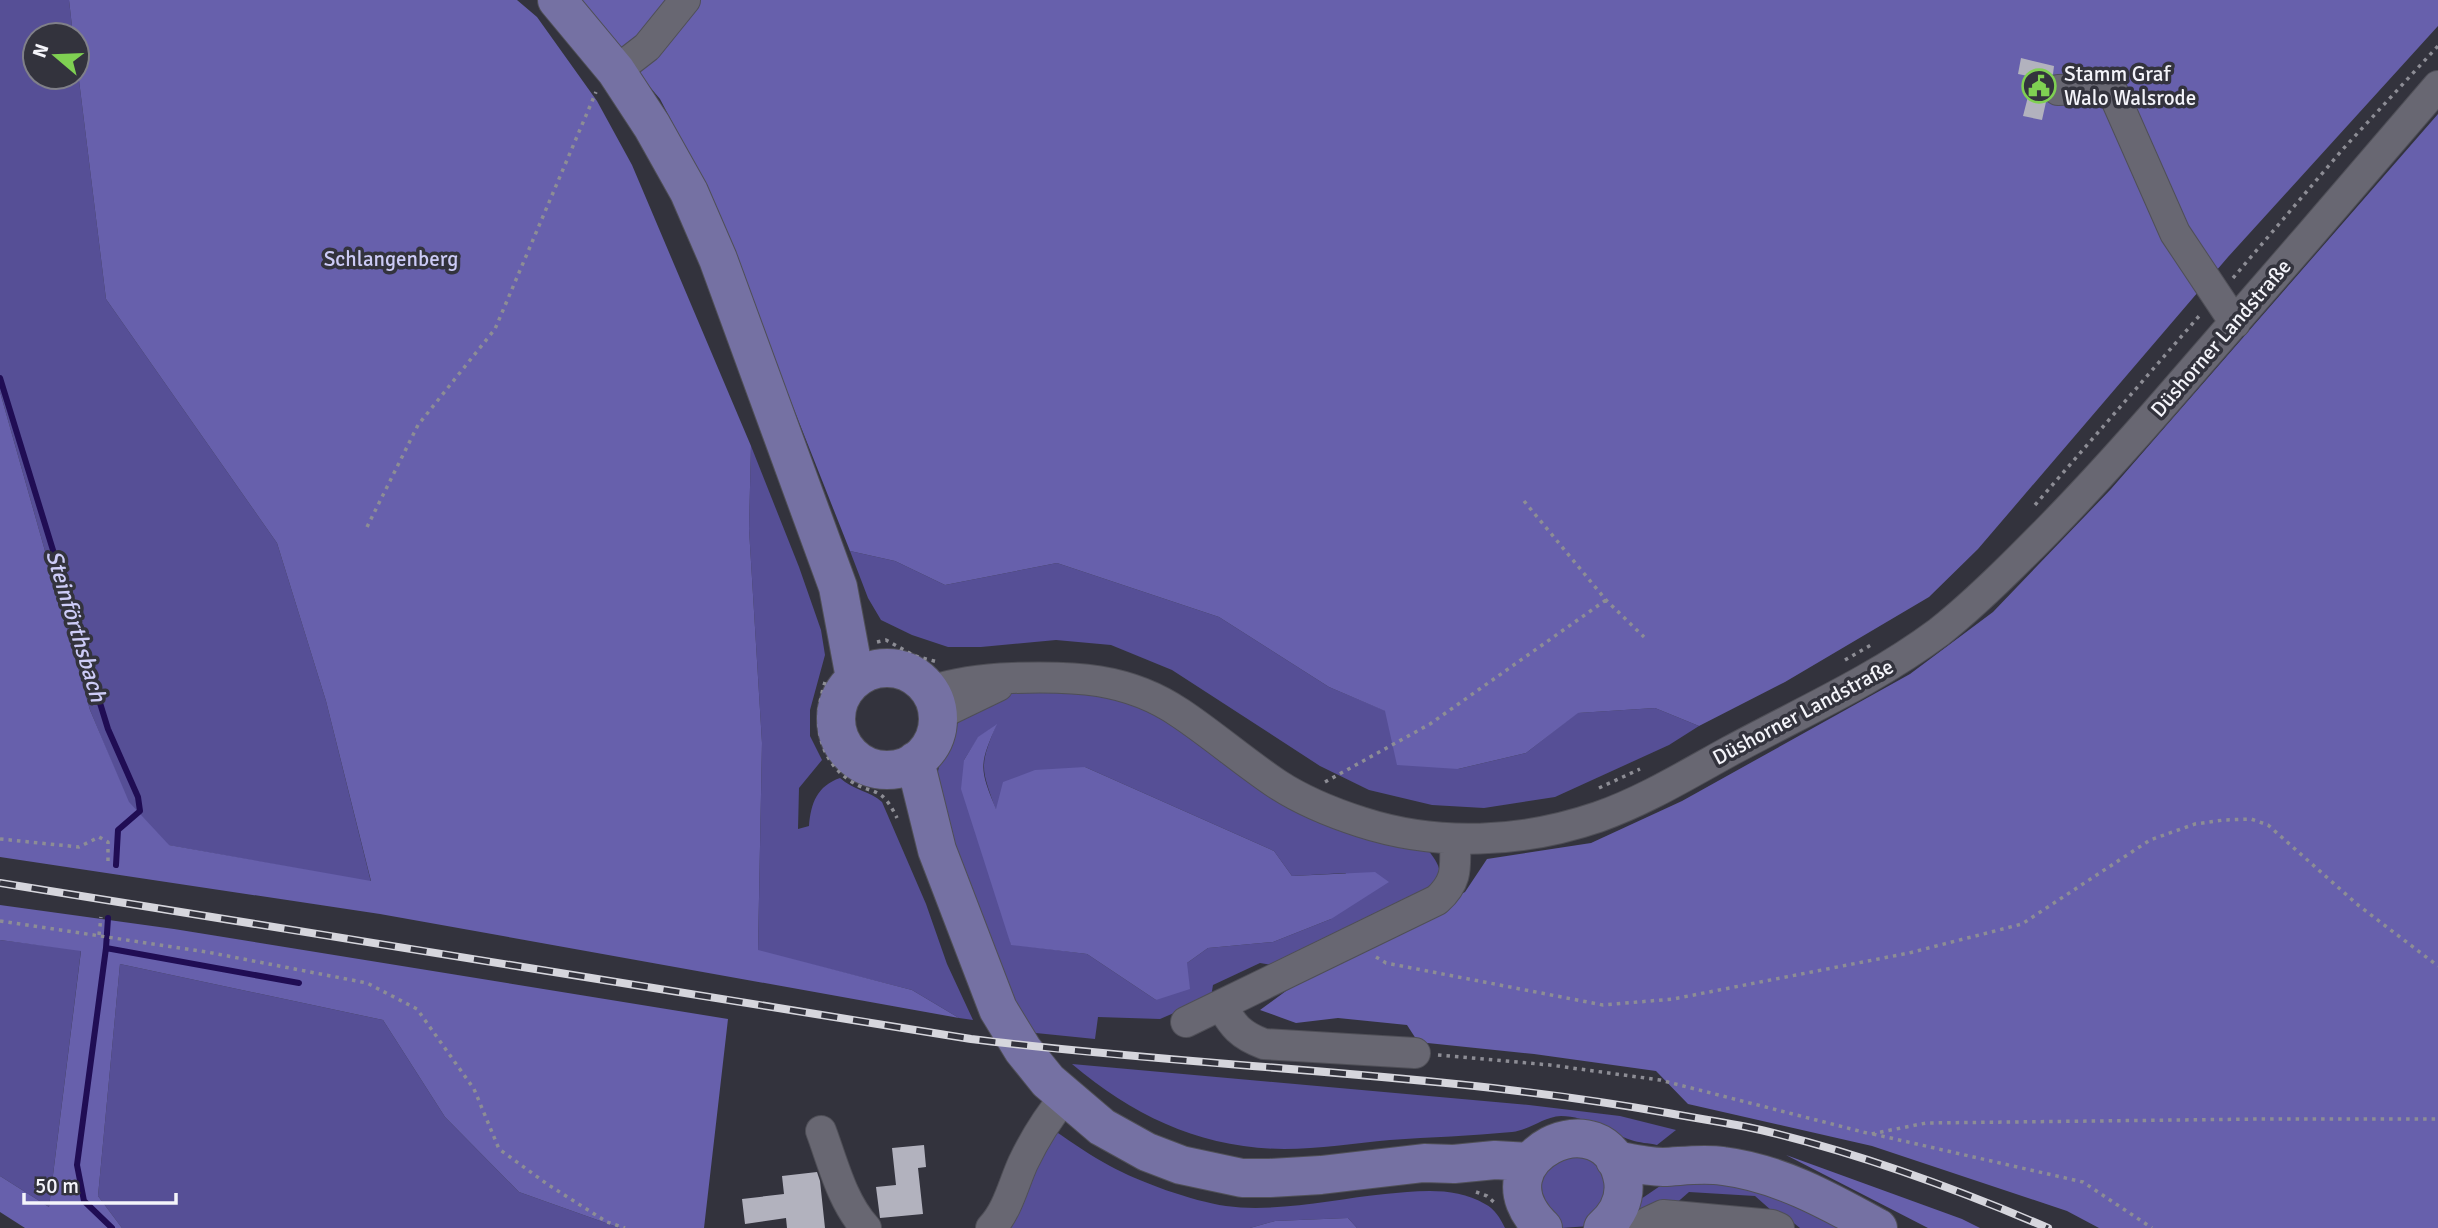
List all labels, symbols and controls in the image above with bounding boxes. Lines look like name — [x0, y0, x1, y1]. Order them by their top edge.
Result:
north arrow — [21, 21, 91, 91]
text: N — [27, 41, 54, 61]
place label: Stamm Graf Walo Walsrode — [2064, 61, 2196, 111]
public building icon: Stamm Graf Walo Walsrode — [2020, 67, 2058, 105]
park label: Schlangenberg — [324, 246, 458, 272]
street label: Düshorner Landstraße — [2145, 254, 2297, 422]
water label: Steinförthsbach — [39, 547, 113, 707]
street label: Düshorner Landstraße — [1708, 653, 1898, 771]
scale bar — [24, 1162, 177, 1206]
text: 50 m — [35, 1173, 79, 1199]

